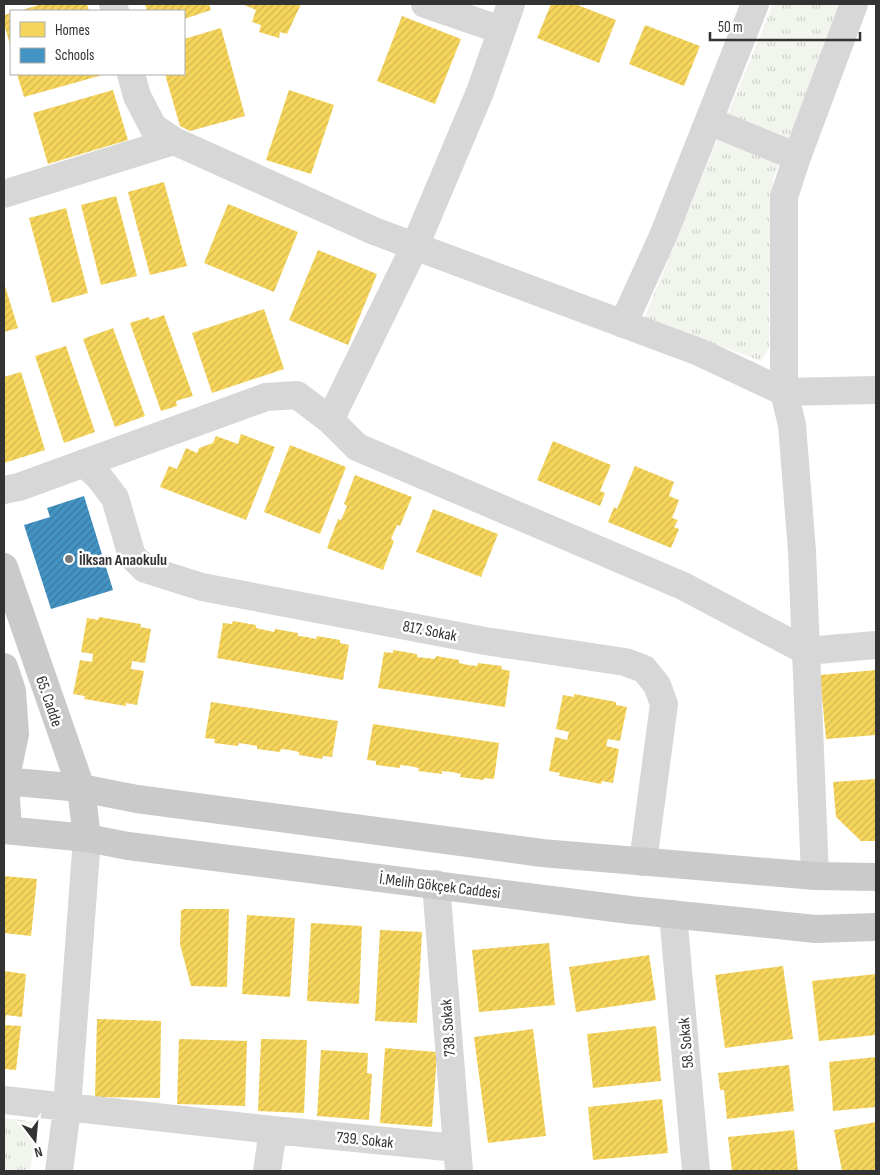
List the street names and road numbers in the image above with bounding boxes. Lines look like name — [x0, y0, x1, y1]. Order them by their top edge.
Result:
street label: 817. Sokak — [401, 617, 459, 646]
street label: 65. Cadde — [31, 674, 66, 729]
street label: İ.Melih Gökçek Caddesi — [378, 870, 502, 903]
street label: 738. Sokak — [437, 999, 460, 1057]
street label: 58. Sokak — [675, 1017, 698, 1069]
street label: 739. Sokak — [335, 1128, 394, 1153]

